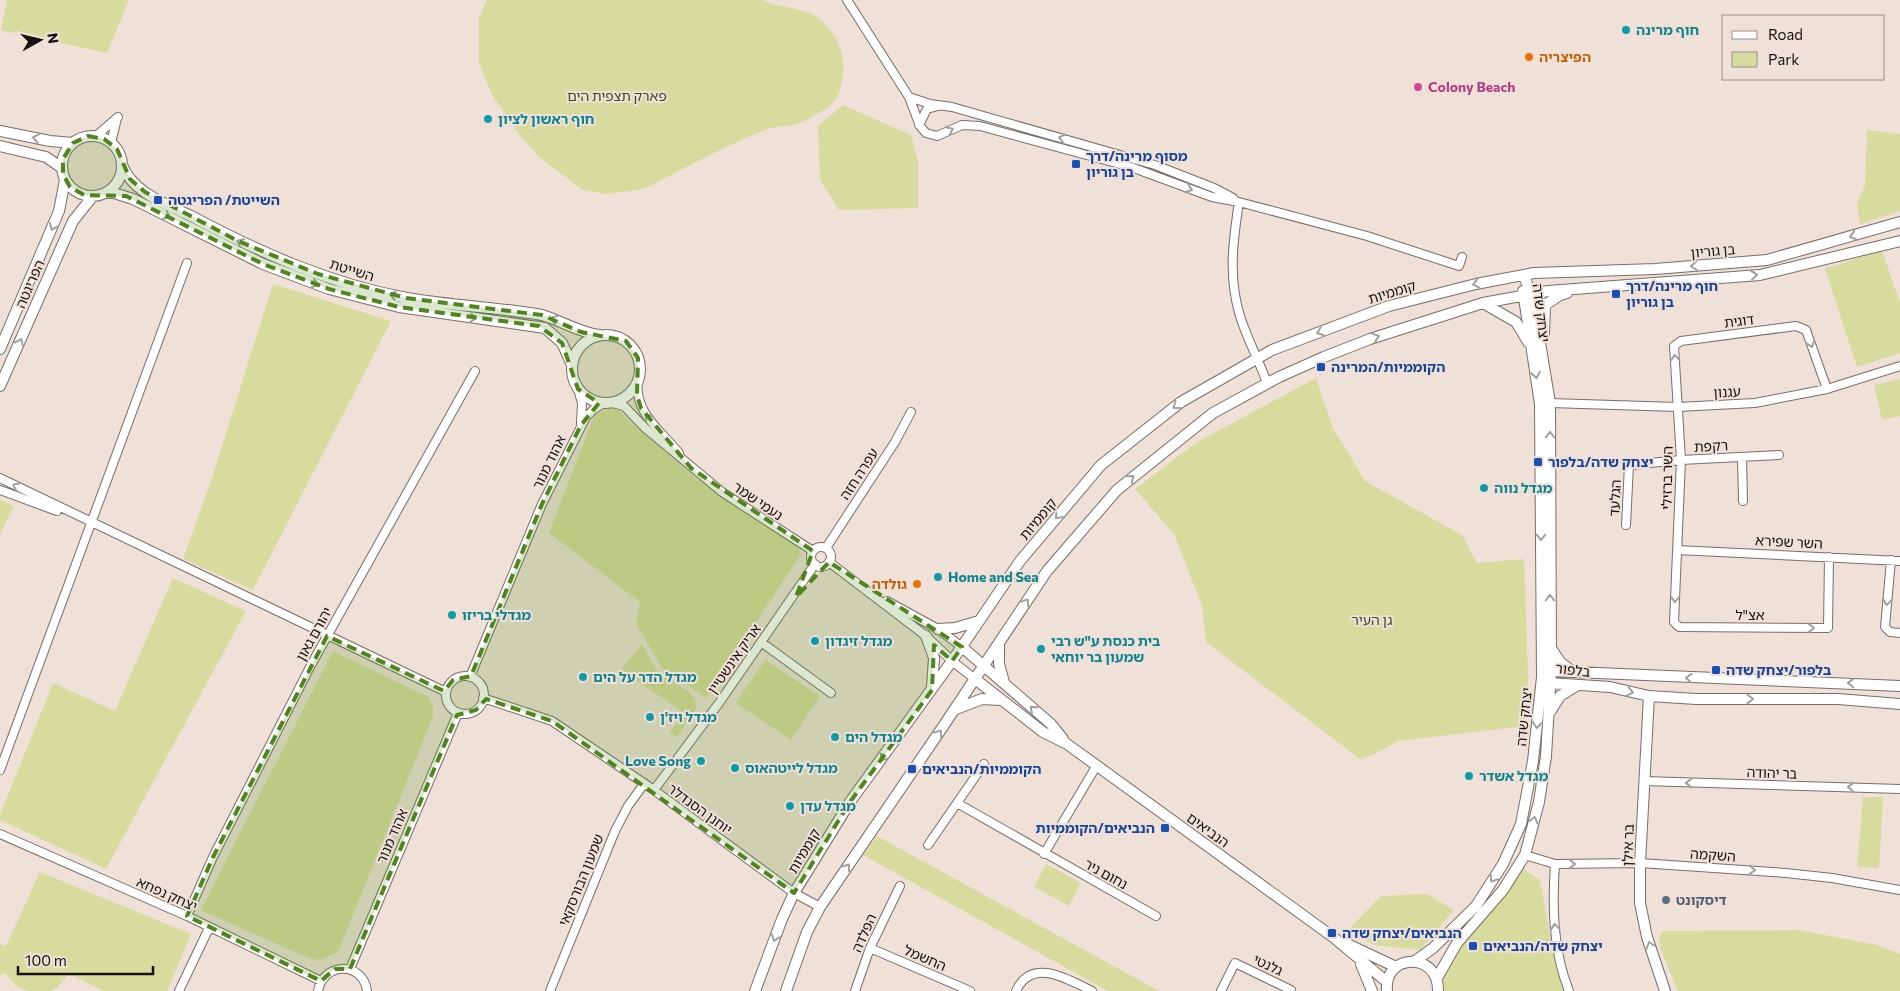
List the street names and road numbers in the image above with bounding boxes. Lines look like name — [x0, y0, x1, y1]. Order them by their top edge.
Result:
street label: בן גוריון — [1690, 240, 1736, 261]
street label: השייטת — [328, 255, 376, 284]
street label: הפריגטה — [11, 257, 48, 311]
street label: קוממיות — [1366, 276, 1418, 307]
street label: יצחק שדה — [1529, 283, 1554, 343]
street label: דוגית — [1723, 310, 1755, 331]
street label: עגנון — [1713, 382, 1741, 401]
street label: אהוד מנור — [528, 432, 569, 492]
street label: רקפת — [1693, 436, 1728, 455]
street label: עפרה חזה — [836, 445, 882, 503]
street label: השר ברזילי — [1657, 446, 1676, 510]
street label: נעמי שמר — [730, 478, 786, 523]
street label: הגלעד — [1605, 479, 1624, 517]
street label: קוממיות — [1015, 494, 1060, 543]
street label: השר שפירא — [1755, 531, 1823, 552]
street label: יהורם גאון — [292, 604, 335, 664]
street label: אצ"ל — [1735, 606, 1765, 623]
street label: אריק אינשטיין — [703, 620, 764, 697]
street label: בלפור — [1555, 659, 1591, 680]
street label: יצחק שדה — [1512, 687, 1535, 747]
street label: בר יהודה — [1746, 763, 1798, 782]
street label: יוחנן הסנדלר — [665, 780, 736, 838]
street label: אהוד מנור — [372, 806, 411, 866]
street label: הנביאים — [1184, 809, 1233, 851]
street label: בר אילן — [1618, 824, 1637, 866]
street label: קוממיות — [784, 825, 824, 876]
street label: שמעון הבורסקאי — [554, 831, 607, 928]
street label: השקמה — [1690, 844, 1736, 865]
street label: נחום ניר — [1081, 855, 1131, 892]
street label: יצחק נפחא — [134, 873, 200, 914]
street label: הפלדה — [848, 911, 880, 955]
street label: החשמל — [901, 941, 949, 974]
street label: גלנטי — [1251, 950, 1286, 979]

